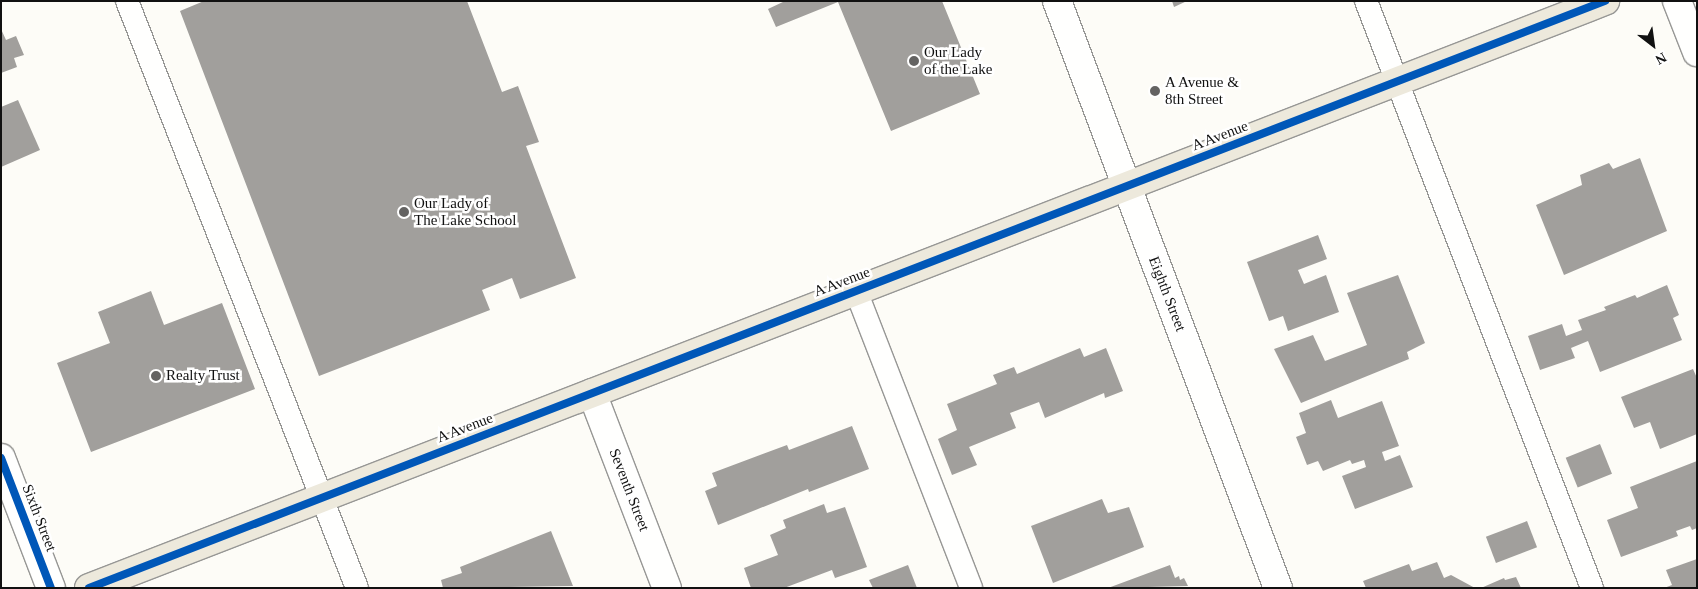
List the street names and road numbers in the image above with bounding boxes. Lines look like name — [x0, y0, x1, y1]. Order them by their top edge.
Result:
street label: A Avenue — [1189, 117, 1251, 155]
street label: Eighth Street — [1144, 254, 1190, 334]
street label: A Avenue — [811, 263, 873, 301]
street label: A Avenue — [434, 409, 496, 447]
street label: Seventh Street — [605, 446, 653, 534]
street label: Sixth Street — [18, 482, 60, 554]

